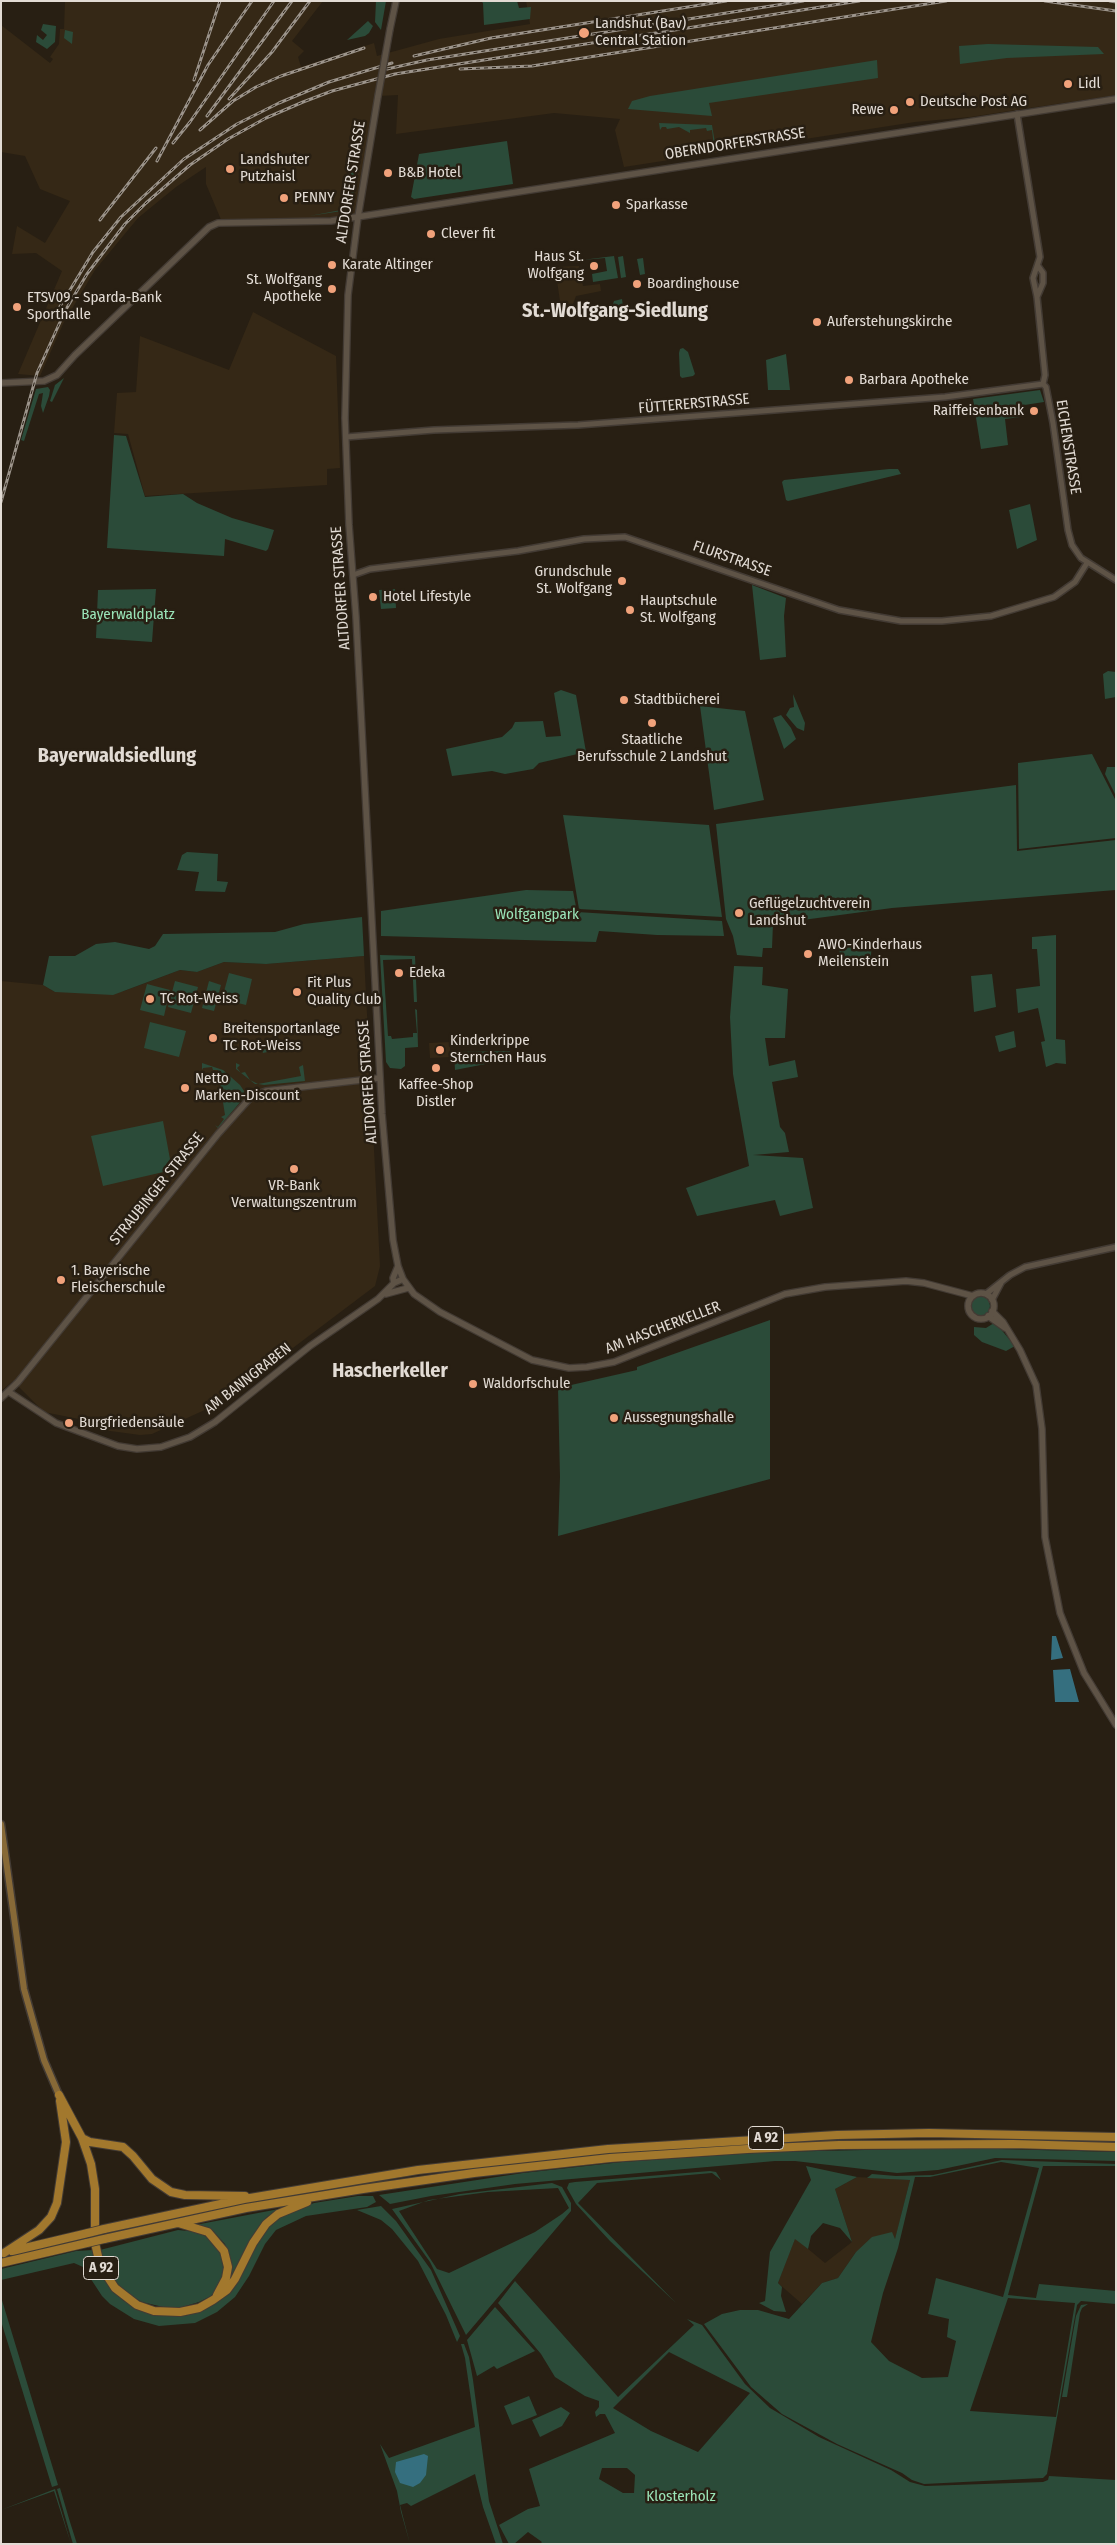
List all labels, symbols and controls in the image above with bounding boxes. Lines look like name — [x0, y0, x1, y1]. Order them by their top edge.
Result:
place label: Landshut (Bav) Central Station — [595, 15, 686, 50]
marker: Landshut (Bav) Central Station — [577, 26, 591, 40]
place label: Lidl — [1078, 75, 1100, 93]
marker: Lidl — [1062, 78, 1074, 90]
place label: Deutsche Post AG — [920, 93, 1027, 111]
marker: Deutsche Post AG — [904, 96, 916, 108]
place label: Rewe — [851, 101, 884, 119]
marker: Rewe — [888, 104, 900, 116]
street label: ALTDORFER STRASSE — [332, 119, 370, 245]
street label: OBERNDORFERSTRASSE — [664, 124, 806, 164]
place label: Landshuter Putzhaisl — [240, 151, 309, 186]
marker: Landshuter Putzhaisl — [224, 163, 236, 175]
place label: B&B Hotel — [398, 164, 461, 182]
marker: B&B Hotel — [382, 167, 394, 179]
place label: PENNY — [294, 189, 335, 207]
marker: PENNY — [278, 192, 290, 204]
place label: Sparkasse — [626, 196, 688, 214]
marker: Sparkasse — [610, 199, 622, 211]
place label: Clever fit — [441, 225, 495, 243]
marker: Clever fit — [425, 228, 437, 240]
place label: Haus St. Wolfgang — [527, 248, 584, 283]
place label: Karate Altinger — [342, 256, 433, 274]
marker: Karate Altinger — [326, 259, 338, 271]
marker: Haus St. Wolfgang — [588, 260, 600, 272]
place label: St. Wolfgang Apotheke — [246, 271, 322, 306]
place label: Boardinghouse — [647, 275, 739, 293]
marker: Boardinghouse — [631, 278, 643, 290]
marker: St. Wolfgang Apotheke — [326, 283, 338, 295]
place label: ETSV09 - Sparda-Bank Sporthalle — [27, 289, 162, 324]
district label: St.-Wolfgang-Siedlung — [522, 299, 708, 323]
marker: ETSV09 - Sparda-Bank Sporthalle — [11, 301, 23, 313]
place label: Auferstehungskirche — [827, 313, 952, 331]
marker: Auferstehungskirche — [811, 316, 823, 328]
place label: Barbara Apotheke — [859, 371, 969, 389]
marker: Barbara Apotheke — [843, 374, 855, 386]
street label: FÜTTERERSTRASSE — [638, 390, 750, 418]
street label: EICHENSTRASSE — [1052, 398, 1084, 496]
place label: Raiffeisenbank — [933, 402, 1024, 420]
marker: Raiffeisenbank — [1028, 405, 1040, 417]
street label: ALTDORFER STRASSE — [328, 526, 354, 650]
street label: FLURSTRASSE — [690, 537, 774, 581]
place label: Grundschule St. Wolfgang — [535, 563, 612, 598]
marker: Grundschule St. Wolfgang — [616, 575, 628, 587]
place label: Hotel Lifestyle — [383, 588, 471, 606]
marker: Hotel Lifestyle — [367, 591, 379, 603]
place label: Hauptschule St. Wolfgang — [640, 592, 717, 627]
marker: Hauptschule St. Wolfgang — [624, 604, 636, 616]
park label: Bayerwaldplatz — [81, 606, 175, 624]
place label: Stadtbücherei — [634, 691, 720, 709]
marker: Stadtbücherei — [618, 694, 630, 706]
marker: Staatliche Berufsschule 2 Landshut — [646, 717, 658, 729]
place label: Staatliche Berufsschule 2 Landshut — [577, 731, 727, 766]
district label: Bayerwaldsiedlung — [38, 744, 196, 768]
place label: Geflügelzuchtverein Landshut — [749, 895, 870, 930]
park label: Wolfgangpark — [495, 906, 579, 924]
marker: Geflügelzuchtverein Landshut — [733, 907, 745, 919]
place label: AWO-Kinderhaus Meilenstein — [818, 936, 922, 971]
marker: AWO-Kinderhaus Meilenstein — [802, 948, 814, 960]
place label: Edeka — [409, 964, 445, 982]
marker: Edeka — [393, 967, 405, 979]
place label: Fit Plus Quality Club — [307, 974, 382, 1009]
marker: Fit Plus Quality Club — [291, 986, 303, 998]
place label: TC Rot-Weiss — [160, 990, 238, 1008]
marker: TC Rot-Weiss — [144, 993, 156, 1005]
place label: Breitensportanlage TC Rot-Weiss — [223, 1020, 340, 1055]
street label: ALTDORFER STRASSE — [355, 1020, 381, 1144]
marker: Breitensportanlage TC Rot-Weiss — [207, 1032, 219, 1044]
place label: Kinderkrippe Sternchen Haus — [450, 1032, 547, 1067]
marker: Kinderkrippe Sternchen Haus — [434, 1044, 446, 1056]
marker: Kaffee-Shop Distler — [430, 1062, 442, 1074]
place label: Netto Marken-Discount — [195, 1070, 300, 1105]
place label: Kaffee-Shop Distler — [398, 1076, 474, 1111]
marker: Netto Marken-Discount — [179, 1082, 191, 1094]
street label: STRAUBINGER STRASSE — [106, 1129, 208, 1249]
marker: VR-Bank Verwaltungszentrum — [288, 1163, 300, 1175]
place label: VR-Bank Verwaltungszentrum — [231, 1177, 357, 1212]
place label: 1. Bayerische Fleischerschule — [71, 1262, 166, 1297]
marker: 1. Bayerische Fleischerschule — [55, 1274, 67, 1286]
street label: AM HASCHERKELLER — [603, 1298, 723, 1358]
street label: AM BANNGRABEN — [201, 1339, 295, 1419]
district label: Hascherkeller — [332, 1359, 448, 1383]
place label: Waldorfschule — [483, 1375, 570, 1393]
marker: Waldorfschule — [467, 1378, 479, 1390]
place label: Aussegnungshalle — [624, 1409, 734, 1427]
marker: Aussegnungshalle — [608, 1412, 620, 1424]
place label: Burgfriedensäule — [79, 1414, 184, 1432]
marker: Burgfriedensäule — [63, 1417, 75, 1429]
road number: A 92 — [748, 2126, 784, 2150]
road number: A 92 — [84, 2256, 118, 2280]
park label: Klosterholz — [646, 2488, 716, 2506]

